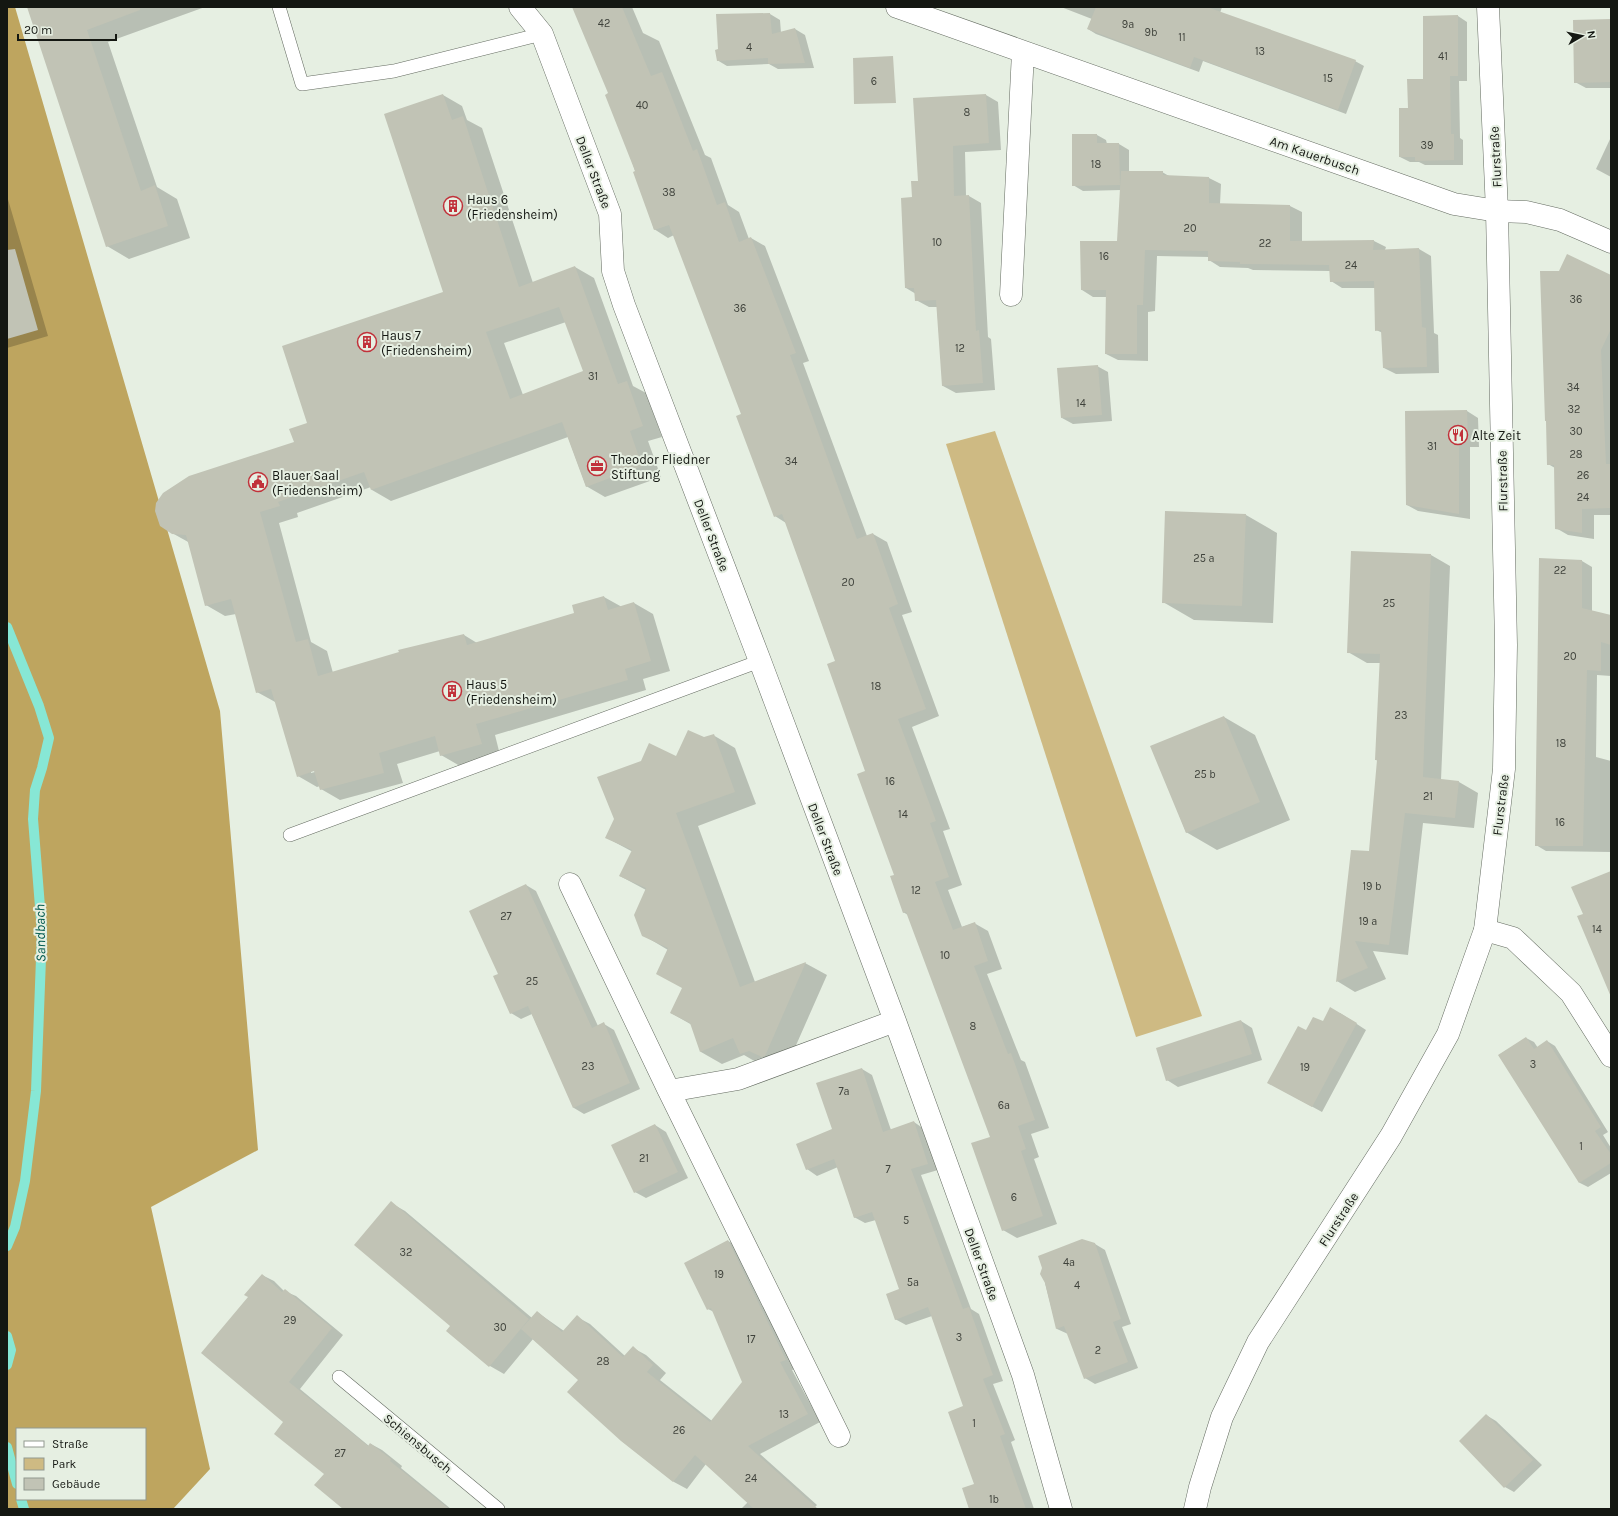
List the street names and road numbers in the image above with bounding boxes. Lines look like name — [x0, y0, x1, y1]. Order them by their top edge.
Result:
street label: Flurstraße — [1486, 126, 1505, 188]
street label: Am Kauerbusch — [1268, 133, 1362, 178]
street label: Deller Straße — [573, 134, 614, 211]
street label: Flurstraße — [1494, 450, 1511, 512]
street label: Deller Straße — [691, 497, 732, 574]
street label: Flurstraße — [1489, 773, 1512, 836]
street label: Deller Straße — [805, 801, 846, 878]
street label: Flurstraße — [1315, 1189, 1362, 1249]
street label: Deller Straße — [961, 1226, 1002, 1303]
street label: Schiensbusch — [380, 1410, 455, 1476]

